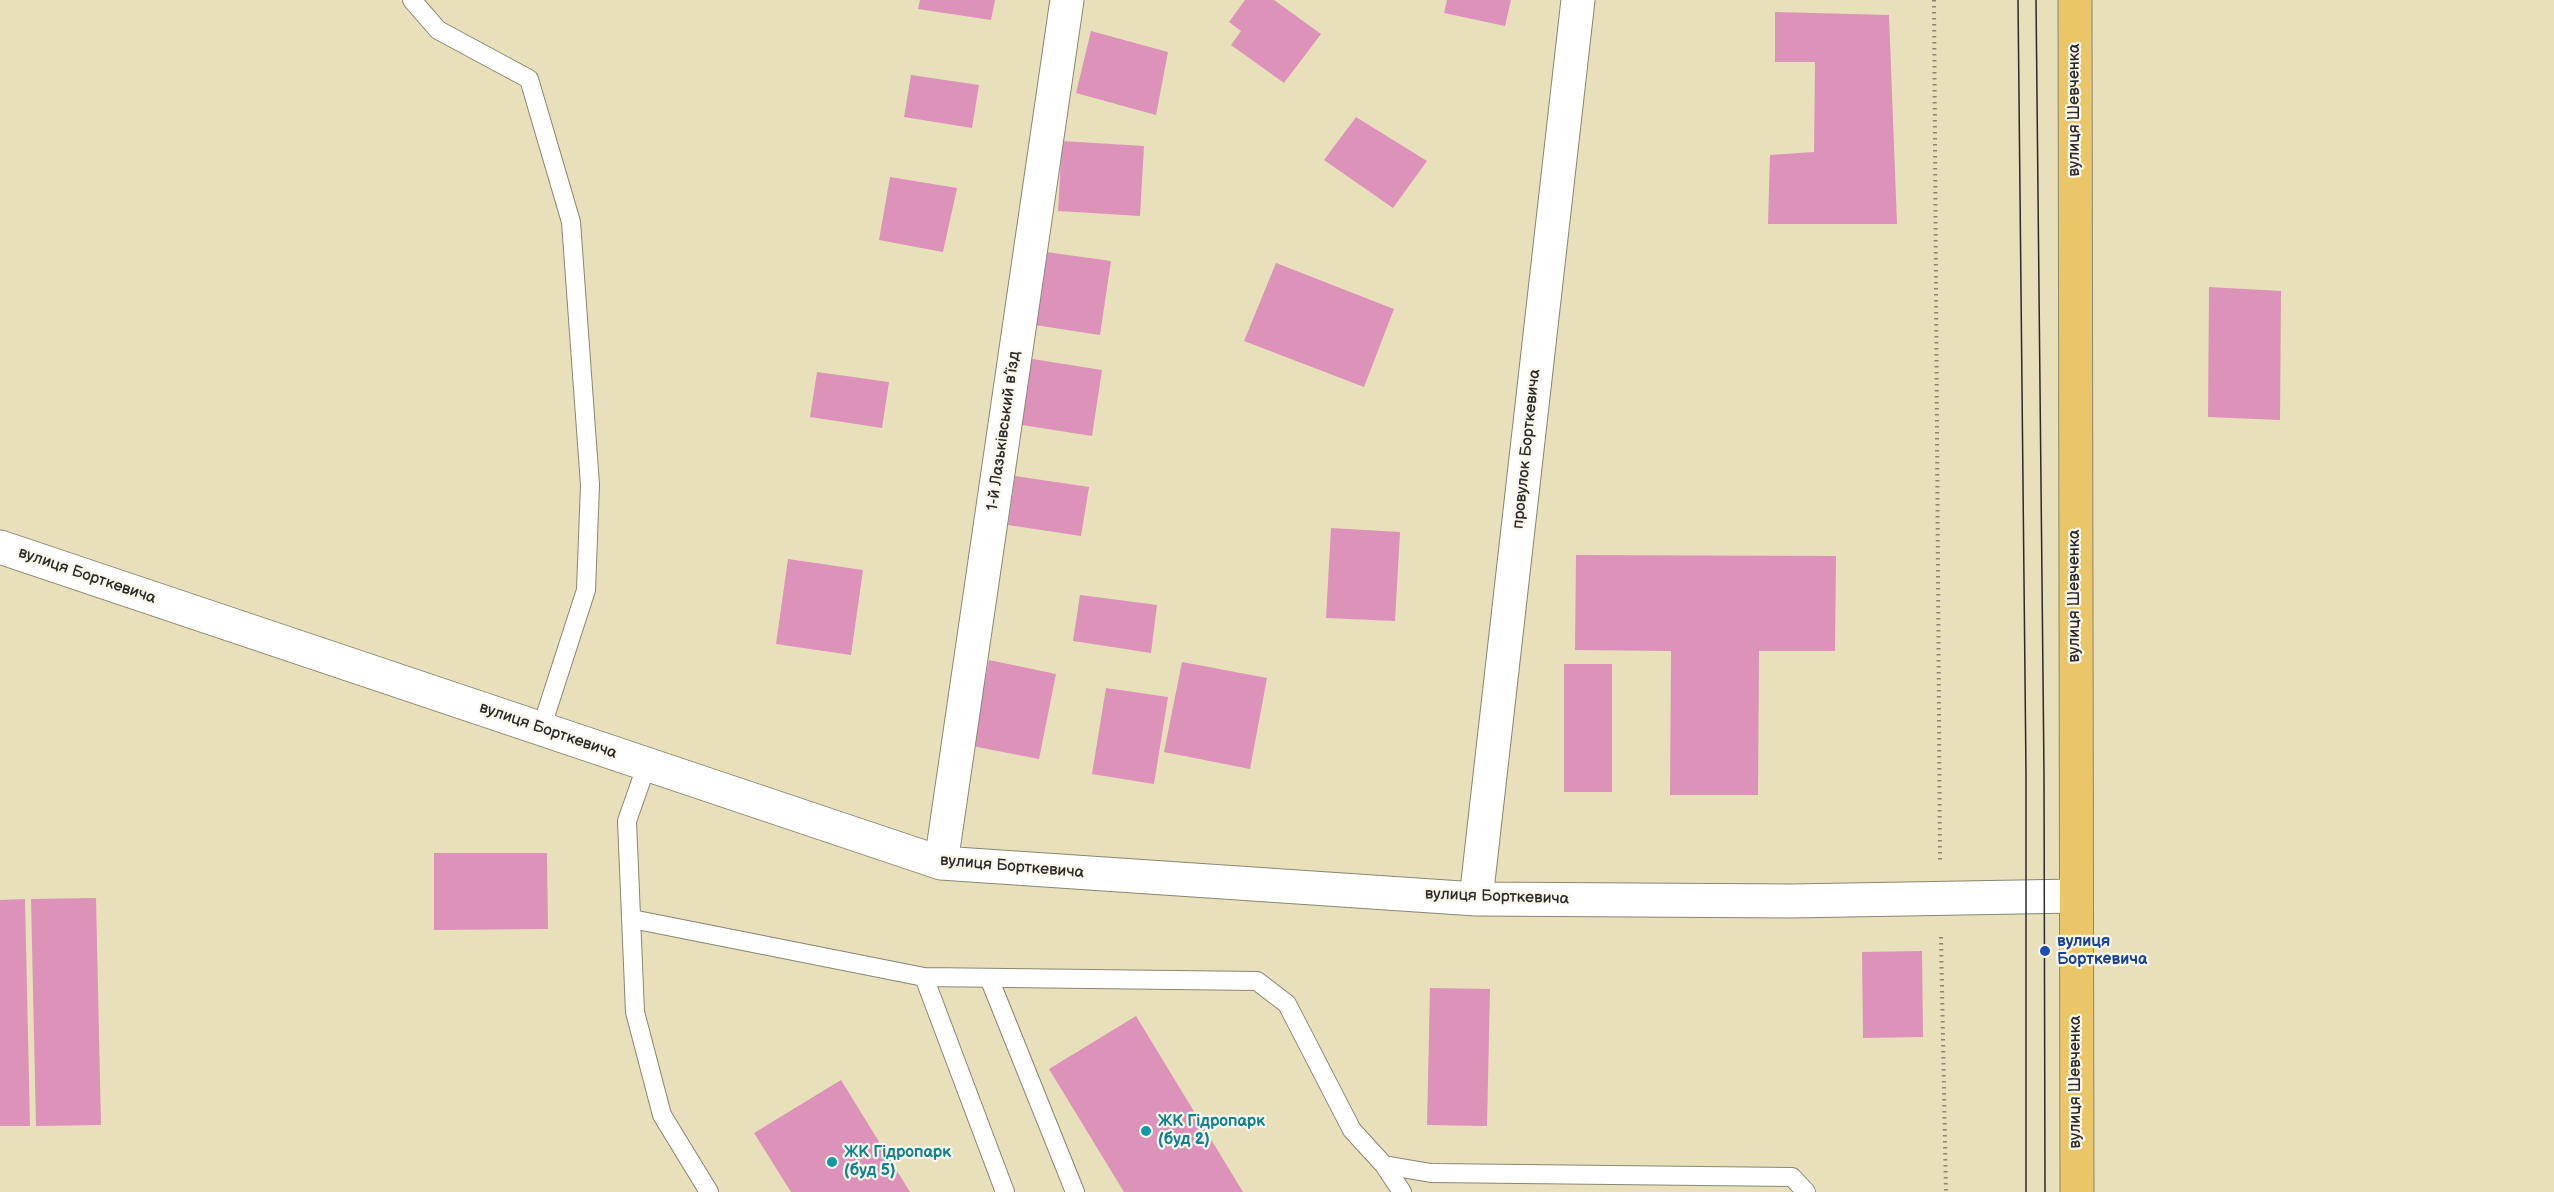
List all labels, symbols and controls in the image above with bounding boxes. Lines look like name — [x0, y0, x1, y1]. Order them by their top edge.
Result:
street label: вулиця Шевченка — [2065, 43, 2085, 177]
street label: 1-й Лазьківський в’їзд — [983, 350, 1025, 512]
street label: провулок Борткевича — [1509, 368, 1545, 530]
street label: вулиця Шевченка — [2065, 529, 2085, 663]
street label: вулиця Борткевича — [16, 543, 158, 609]
street label: вулиця Борткевича — [477, 698, 619, 764]
street label: вулиця Борткевича — [939, 851, 1085, 883]
street label: вулиця Борткевича — [1425, 885, 1569, 909]
place label: вулиця Борткевича — [2057, 932, 2147, 970]
marker: вулиця Борткевича — [2038, 944, 2052, 958]
street label: вулиця Шевченка — [2066, 1015, 2086, 1149]
place label: ЖК Гідропарк (буд 2) — [1158, 1112, 1265, 1150]
marker: ЖК Гідропарк (буд 2) — [1139, 1124, 1153, 1138]
place label: ЖК Гідропарк (буд 5) — [844, 1143, 951, 1181]
marker: ЖК Гідропарк (буд 5) — [825, 1155, 839, 1169]

